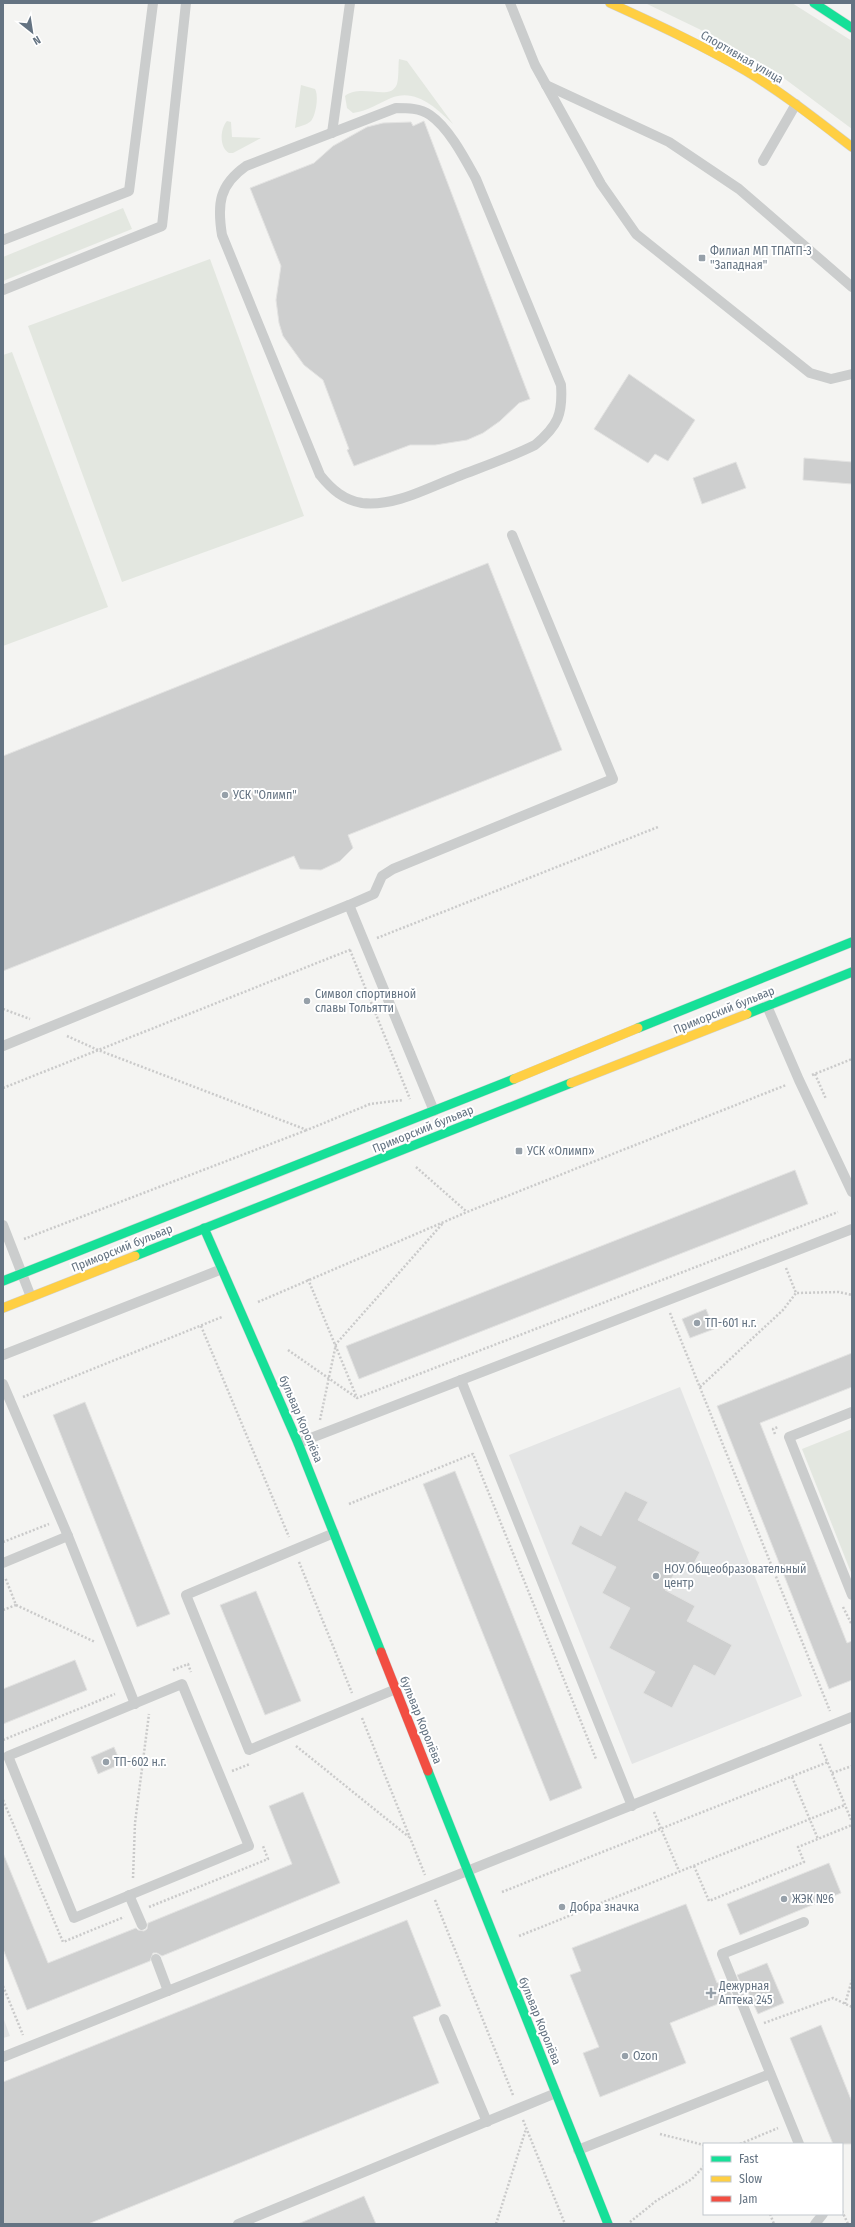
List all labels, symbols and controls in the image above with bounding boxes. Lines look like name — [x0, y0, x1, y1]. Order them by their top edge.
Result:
north arrow — [12, 12, 52, 52]
street label: Спортивная улица — [698, 28, 786, 86]
text: N — [31, 33, 43, 48]
place label: Филиал МП ТПАТП-3 "Западная" — [710, 244, 812, 272]
marker: Филиал МП ТПАТП-3 "Западная" — [697, 253, 707, 263]
place label: УСК "Олимп" — [232, 788, 297, 802]
marker: УСК "Олимп" — [220, 790, 230, 800]
street label: Приморский бульвар — [671, 983, 777, 1037]
place label: Символ спортивной славы Тольятти — [315, 987, 416, 1015]
marker: Символ спортивной славы Тольятти — [302, 996, 312, 1006]
street label: Приморский бульвар — [370, 1102, 476, 1156]
place label: УСК «Олимп» — [526, 1144, 595, 1158]
marker: УСК «Олимп» — [514, 1146, 524, 1156]
street label: Приморский бульвар — [69, 1221, 175, 1275]
place label: ТП-601 н.г. — [705, 1316, 757, 1330]
marker: ТП-601 н.г. — [692, 1318, 702, 1328]
street label: бульвар Королёва — [276, 1373, 326, 1465]
place label: НОУ Общеобразовательный центр — [664, 1562, 806, 1590]
marker: НОУ Общеобразовательный центр — [651, 1571, 661, 1581]
street label: бульвар Королёва — [397, 1674, 445, 1766]
place label: ТП-602 н.г. — [114, 1755, 167, 1769]
marker: ТП-602 н.г. — [101, 1757, 111, 1767]
place label: ЖЭК №6 — [792, 1892, 834, 1906]
marker: ЖЭК №6 — [779, 1894, 789, 1904]
place label: Добра значка — [569, 1900, 639, 1914]
marker: Добра значка — [557, 1902, 567, 1912]
street label: бульвар Королёва — [516, 1975, 564, 2067]
place label: Дежурная Аптека 245 — [718, 1979, 773, 2007]
marker: Дежурная Аптека 245 — [706, 1988, 716, 1998]
place label: Ozon — [633, 2049, 658, 2063]
marker: Ozon — [620, 2051, 630, 2061]
legend — [703, 2143, 843, 2215]
text: Fast — [739, 2152, 758, 2166]
text: Slow — [739, 2172, 762, 2186]
text: Jam — [739, 2192, 757, 2206]

